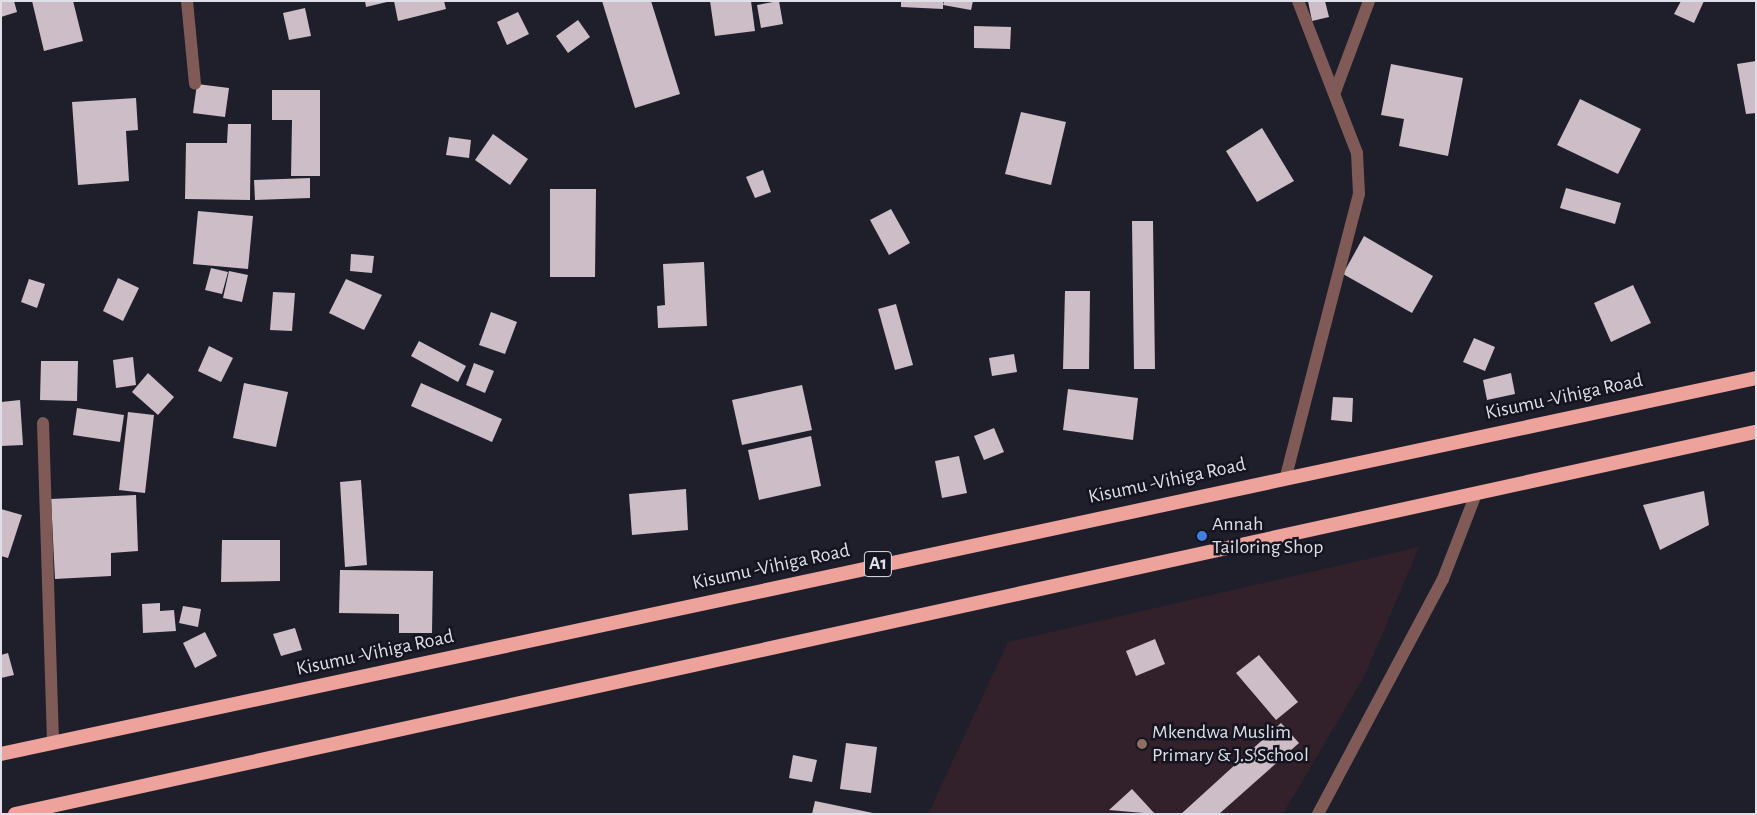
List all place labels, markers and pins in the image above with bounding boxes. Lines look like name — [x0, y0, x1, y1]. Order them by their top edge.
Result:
place label: Annah Tailoring Shop — [1212, 512, 1323, 559]
marker: Annah Tailoring Shop — [1196, 530, 1208, 542]
place label: Mkendwa Muslim Primary & J.S School — [1152, 720, 1309, 767]
marker: Mkendwa Muslim Primary & J.S School — [1136, 738, 1148, 750]

